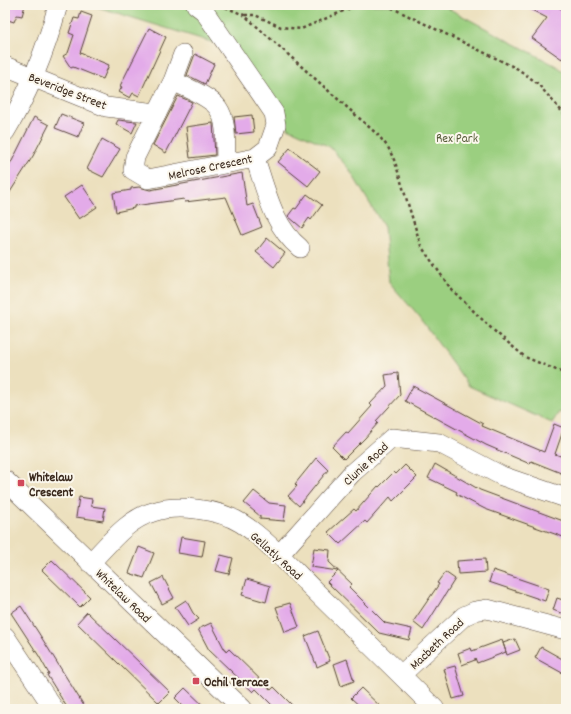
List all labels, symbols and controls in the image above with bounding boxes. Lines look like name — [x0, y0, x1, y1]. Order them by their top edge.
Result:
street label: Beveridge Street — [25, 69, 109, 116]
park label: Rex Park — [436, 130, 478, 149]
street label: Melrose Crescent — [167, 150, 254, 187]
street label: Clunie Road — [340, 439, 394, 491]
place label: Whitelaw Crescent — [29, 469, 74, 503]
marker: Whitelaw Crescent — [16, 478, 26, 488]
street label: Gellatly Road — [245, 528, 306, 586]
street label: Whitelaw Road — [90, 565, 154, 628]
street label: Macbeth Road — [406, 615, 469, 675]
place label: Ochil Terrace — [204, 674, 269, 693]
marker: Ochil Terrace — [191, 676, 201, 686]

